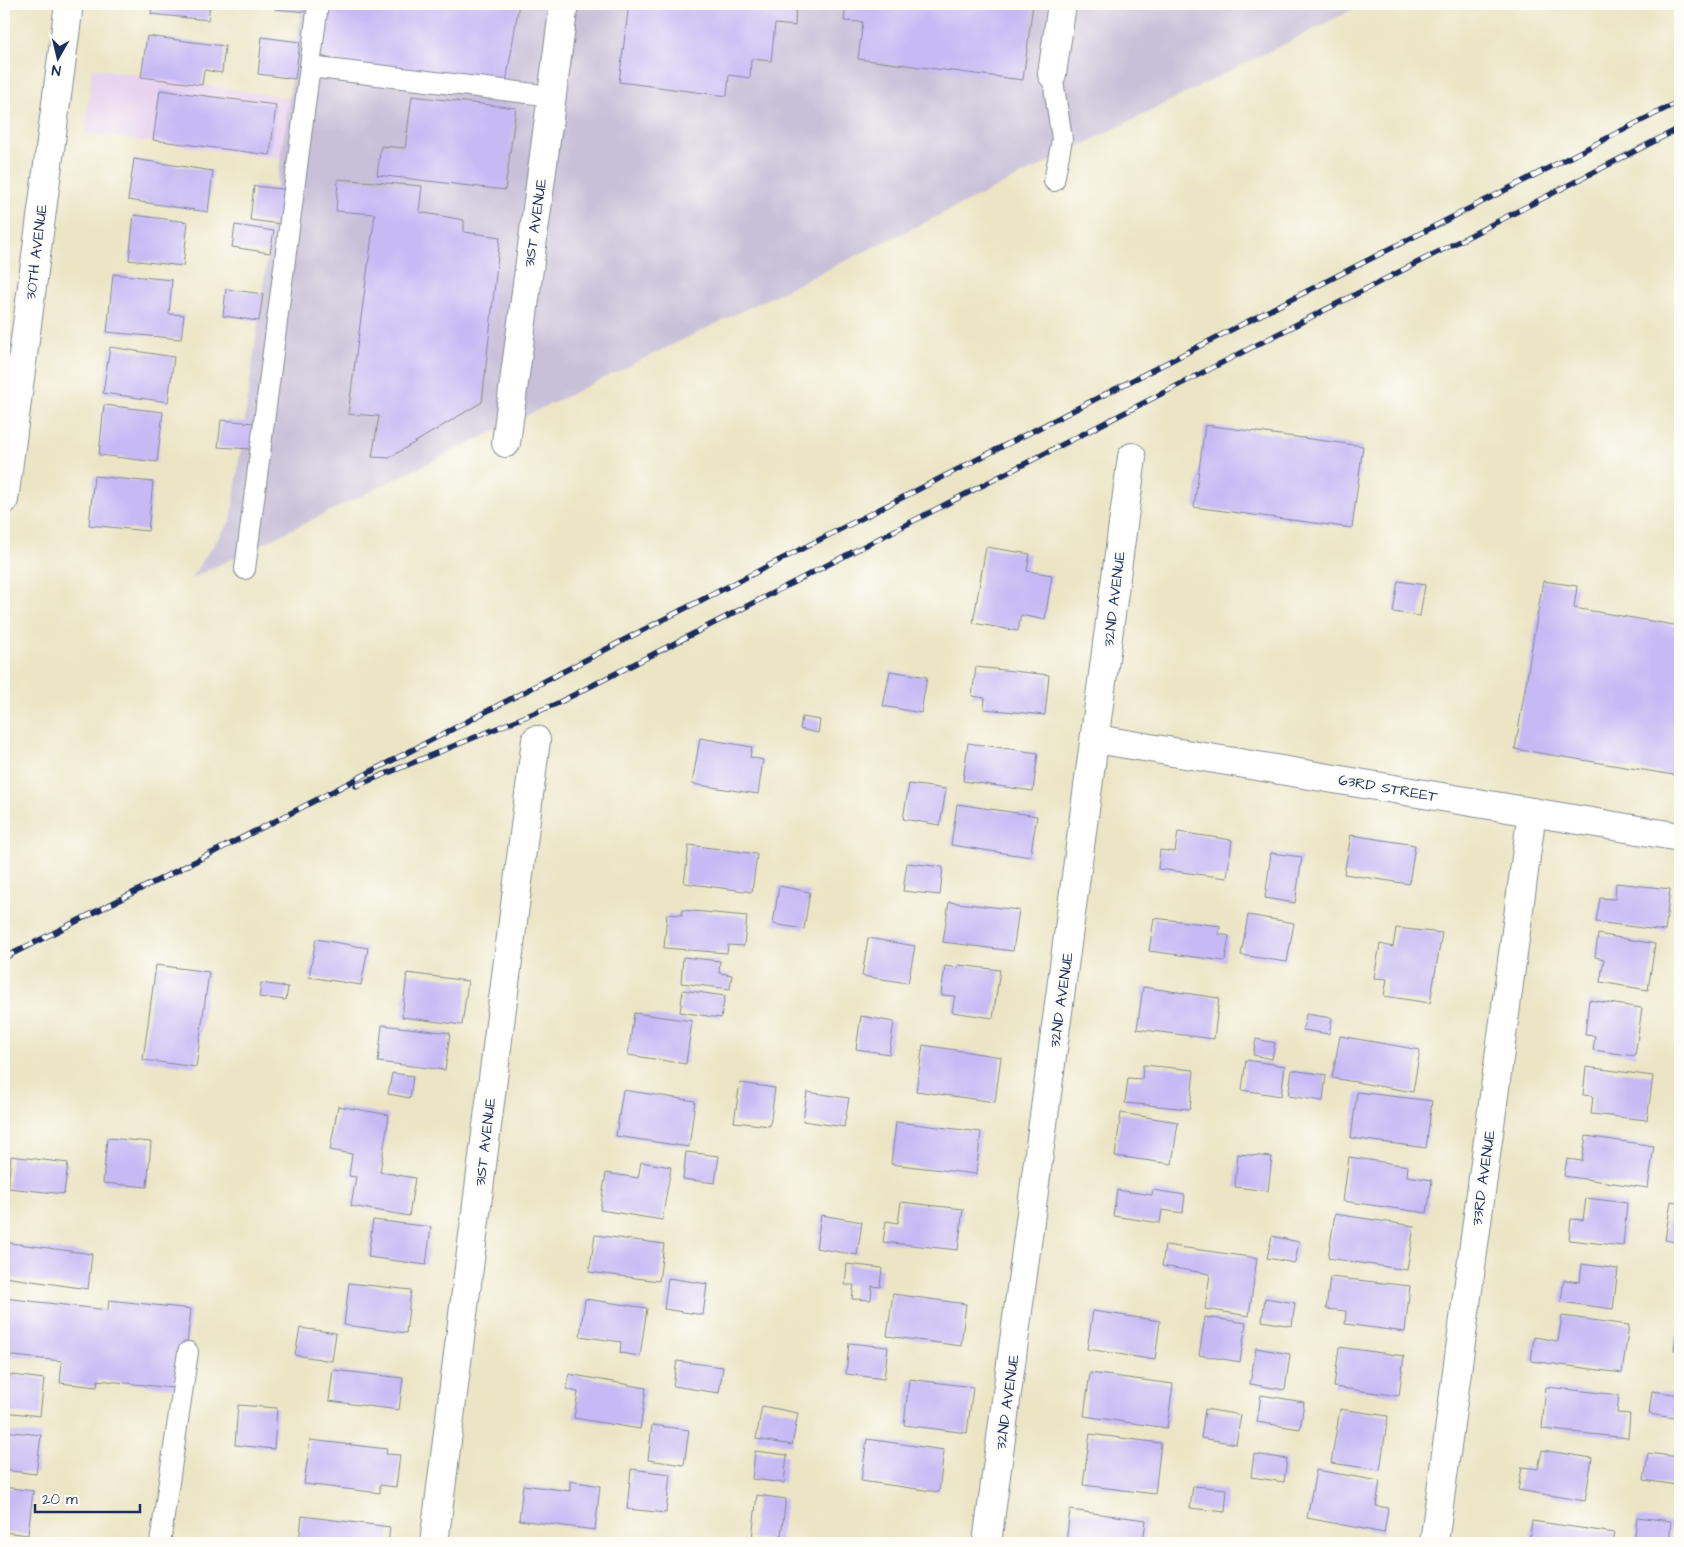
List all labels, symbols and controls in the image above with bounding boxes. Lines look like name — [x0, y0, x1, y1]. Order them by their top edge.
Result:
north arrow — [32, 32, 82, 82]
text: N — [50, 59, 62, 80]
street label: 31ST AVENUE — [519, 177, 552, 269]
street label: 30TH AVENUE — [20, 203, 53, 301]
street label: 32ND AVENUE — [1098, 550, 1131, 648]
street label: 63RD STREET — [1337, 769, 1440, 808]
street label: 32ND AVENUE — [1044, 951, 1079, 1049]
street label: 31ST AVENUE — [470, 1096, 501, 1188]
street label: 33RD AVENUE — [1466, 1129, 1501, 1227]
street label: 32ND AVENUE — [990, 1353, 1025, 1451]
scale bar — [35, 1482, 140, 1514]
text: 20 m — [42, 1489, 78, 1510]

